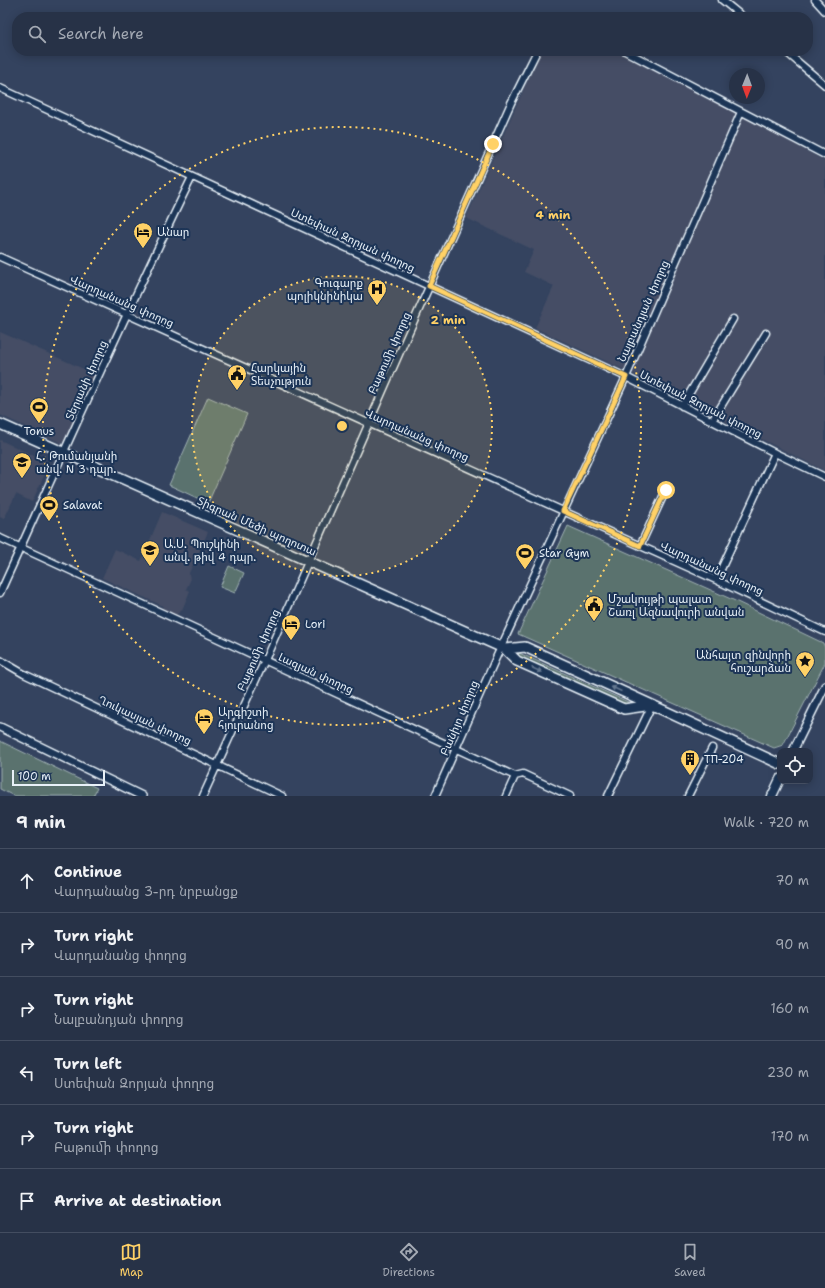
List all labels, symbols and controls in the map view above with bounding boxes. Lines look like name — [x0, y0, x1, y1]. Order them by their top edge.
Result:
search box — [12, 12, 813, 56]
icon: search — [26, 23, 48, 45]
text: Search here — [58, 24, 144, 44]
north arrow — [729, 68, 765, 104]
route end — [484, 135, 502, 153]
street label: Ստեփան Զորյան փողոց — [288, 205, 417, 276]
text: 4 min — [536, 207, 571, 223]
hotel icon: Անար — [132, 221, 154, 249]
place label: Անար — [157, 225, 189, 240]
street label: Նալբանդյան փողոց — [614, 258, 673, 364]
street label: Վարդանանց փողոց — [67, 272, 176, 331]
place label: Գուգարք պոլիկնինիկա — [287, 276, 363, 304]
hospital icon: Գուգարք պոլիկնինիկա — [366, 278, 388, 306]
street label: Բաթումի փողոց — [365, 310, 414, 397]
text: 2 min — [431, 312, 466, 328]
street label: Տերյանի փողոց — [62, 338, 111, 422]
place label: Հարկային Տեսչություն — [251, 361, 311, 389]
public building icon: Հարկային Տեսչություն — [226, 363, 248, 391]
street label: Ստեփան Զորյան փողոց — [637, 367, 765, 442]
sports icon: Tonus — [28, 396, 50, 424]
street label: Վարդանանց փողոց — [362, 406, 471, 465]
centre of rings — [335, 419, 349, 433]
place label: Tonus — [24, 424, 54, 439]
place label: Հ. Թումանյանի անվ. N 3 դպր. — [36, 449, 117, 477]
school or university icon: Հ. Թումանյանի անվ. N 3 դպր. — [11, 451, 33, 479]
route start — [657, 481, 675, 499]
street label: Տիգրան Մեծի պողոտա — [195, 493, 319, 560]
sports icon: Salavat — [38, 494, 60, 522]
place label: Salavat — [63, 498, 103, 513]
place label: Ա.Ս. Պուշկինի անվ. թիվ 4 դպր. — [164, 537, 256, 565]
street label: Վարդանանց փողոց — [658, 538, 766, 599]
school or university icon: Ա.Ս. Պուշկինի անվ. թիվ 4 դպր. — [139, 539, 161, 567]
sports icon: Star Gym — [514, 542, 536, 570]
place label: Star Gym — [539, 546, 590, 561]
place label: Մշակույթի պալատ Շառլ Ազնավուրի անվան — [608, 592, 744, 620]
public building icon: Մշակույթի պալատ Շառլ Ազնավուրի անվան — [583, 594, 605, 622]
street label: Բաթումի փողոց — [234, 607, 283, 694]
hotel icon: Lori — [280, 613, 302, 641]
place label: Lori — [305, 617, 325, 632]
place label: Անհայտ զինվորի հուշարձան — [696, 648, 791, 676]
street label: Լազյան փողոց — [276, 649, 356, 697]
place icon: Անհայտ զինվորի հուշարձան — [794, 650, 816, 678]
one-way arrow — [532, 667, 543, 673]
street label: Բանիյո փողոց — [437, 678, 482, 758]
one-way arrow — [611, 686, 622, 692]
street label: Ղուկասյան փողոց — [96, 692, 194, 749]
place label: Արգիշտի հյուրանոց — [218, 705, 273, 733]
hotel icon: Արգիշտի հյուրանոց — [193, 707, 215, 735]
building icon: ТП-204 — [679, 748, 701, 776]
map controls — [777, 748, 813, 784]
button: locate — [777, 748, 813, 784]
place label: ТП-204 — [704, 752, 744, 767]
scale bar — [12, 768, 105, 787]
text: 100 m — [18, 769, 51, 784]
text: 9 min — [16, 811, 66, 833]
text: Walk · 720 m — [724, 814, 809, 831]
text: Continue — [54, 862, 122, 882]
icon: ahead — [16, 870, 38, 892]
text: 70 m — [775, 872, 809, 889]
text: Վարդանանց 3-րդ նրբանցք — [54, 883, 238, 900]
text: Turn right — [54, 926, 134, 946]
icon: right — [16, 934, 38, 956]
text: 90 m — [775, 936, 809, 953]
text: Վարդանանց փողոց — [54, 947, 187, 964]
text: Turn right — [54, 990, 134, 1010]
icon: right — [16, 998, 38, 1020]
text: 160 m — [771, 1000, 809, 1017]
text: Նալբանդյան փողոց — [54, 1011, 184, 1028]
text: Turn left — [54, 1054, 122, 1074]
icon: left — [16, 1062, 38, 1084]
text: 230 m — [767, 1064, 809, 1081]
text: Ստեփան Զորյան փողոց — [54, 1075, 214, 1092]
text: Turn right — [54, 1118, 134, 1138]
icon: right — [16, 1126, 38, 1148]
text: 170 m — [771, 1128, 809, 1145]
text: Բաթումի փողոց — [54, 1139, 159, 1156]
icon: arrive — [16, 1190, 38, 1212]
text: Arrive at destination — [54, 1191, 222, 1211]
tab: Map — [120, 1241, 143, 1280]
tab: Directions — [382, 1241, 435, 1280]
tab: Saved — [674, 1241, 705, 1280]

